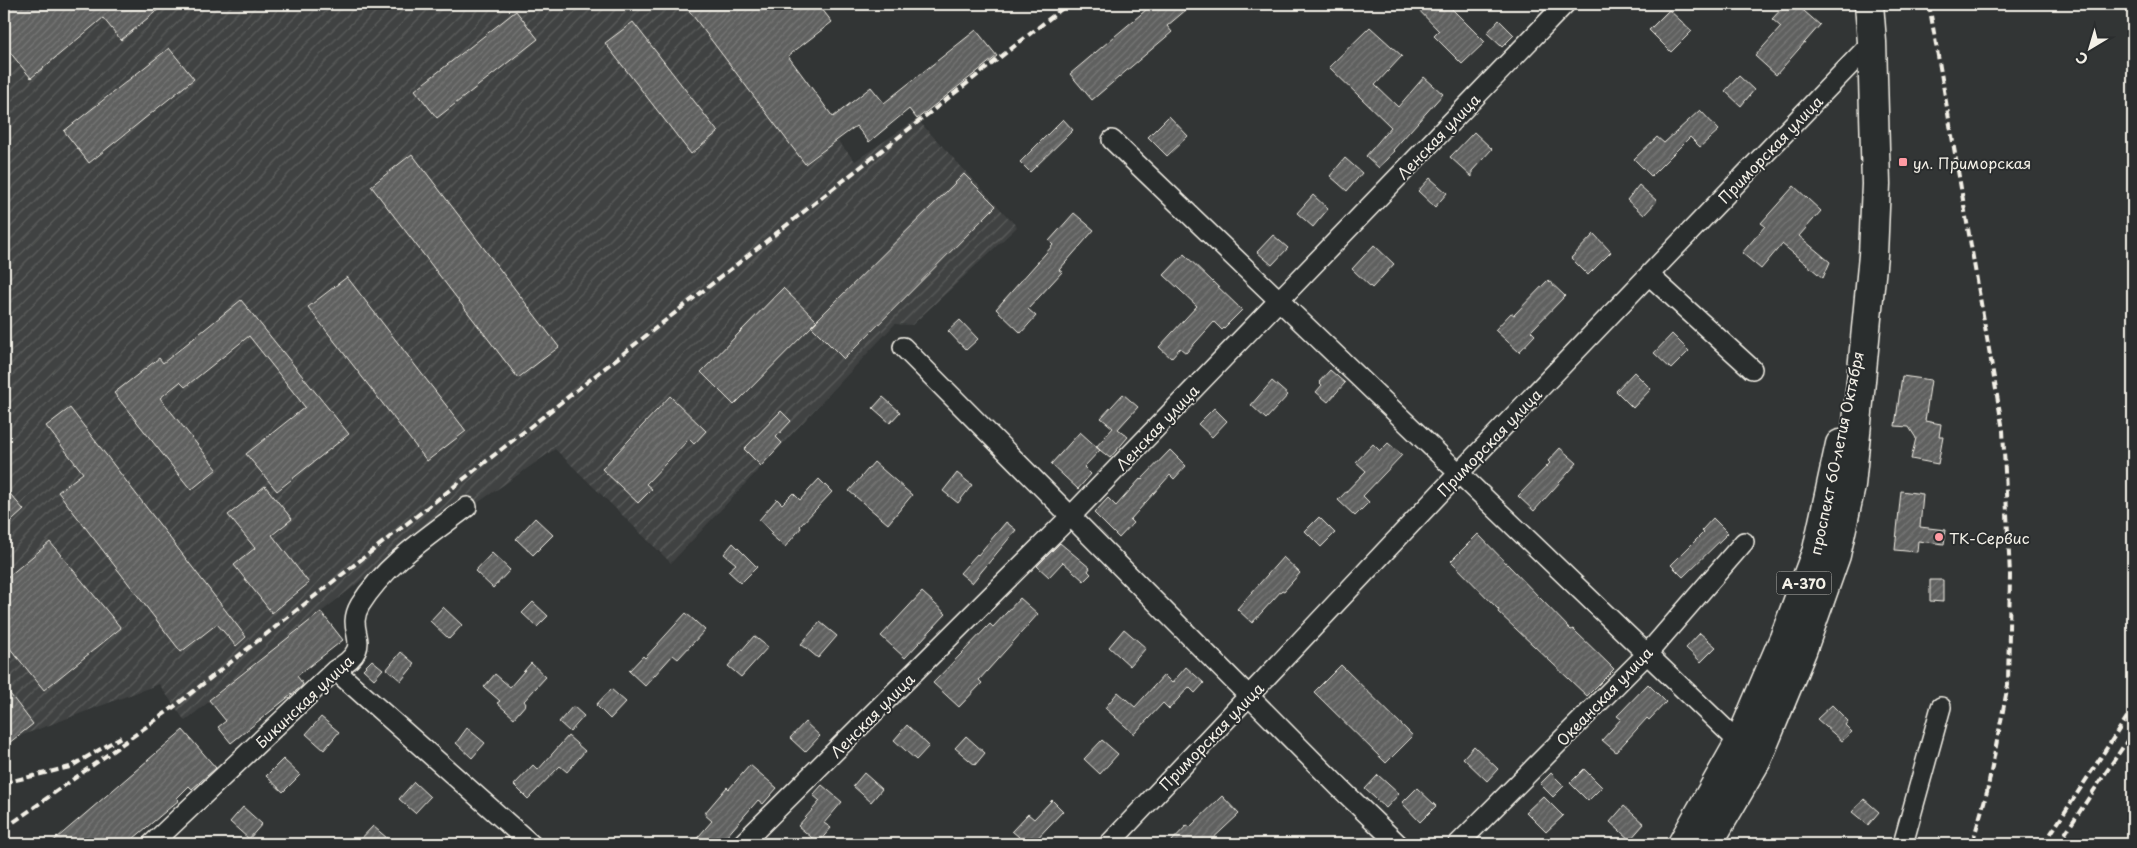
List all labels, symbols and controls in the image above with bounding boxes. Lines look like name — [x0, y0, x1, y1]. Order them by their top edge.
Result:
north arrow — [2064, 22, 2114, 72]
text: С — [2071, 47, 2092, 70]
street label: Ленская улица — [1391, 88, 1485, 184]
street label: Приморская улица — [1712, 89, 1828, 208]
place label: ул. Приморская — [1913, 151, 2031, 174]
marker: ул. Приморская — [1897, 156, 1909, 168]
street label: проспект 60-летия Октября — [1803, 349, 1869, 557]
street label: Ленская улица — [1110, 379, 1204, 475]
street label: Приморская улица — [1431, 382, 1547, 501]
place label: ТК-Сервис — [1949, 526, 2030, 549]
marker: ТК-Сервис — [1933, 531, 1945, 543]
road number: А-370 — [1776, 572, 1832, 594]
street label: Океанская улица — [1551, 641, 1658, 751]
street label: Бикинская улица — [250, 649, 359, 753]
street label: Ленская улица — [825, 667, 920, 762]
street label: Приморская улица — [1153, 676, 1269, 795]

